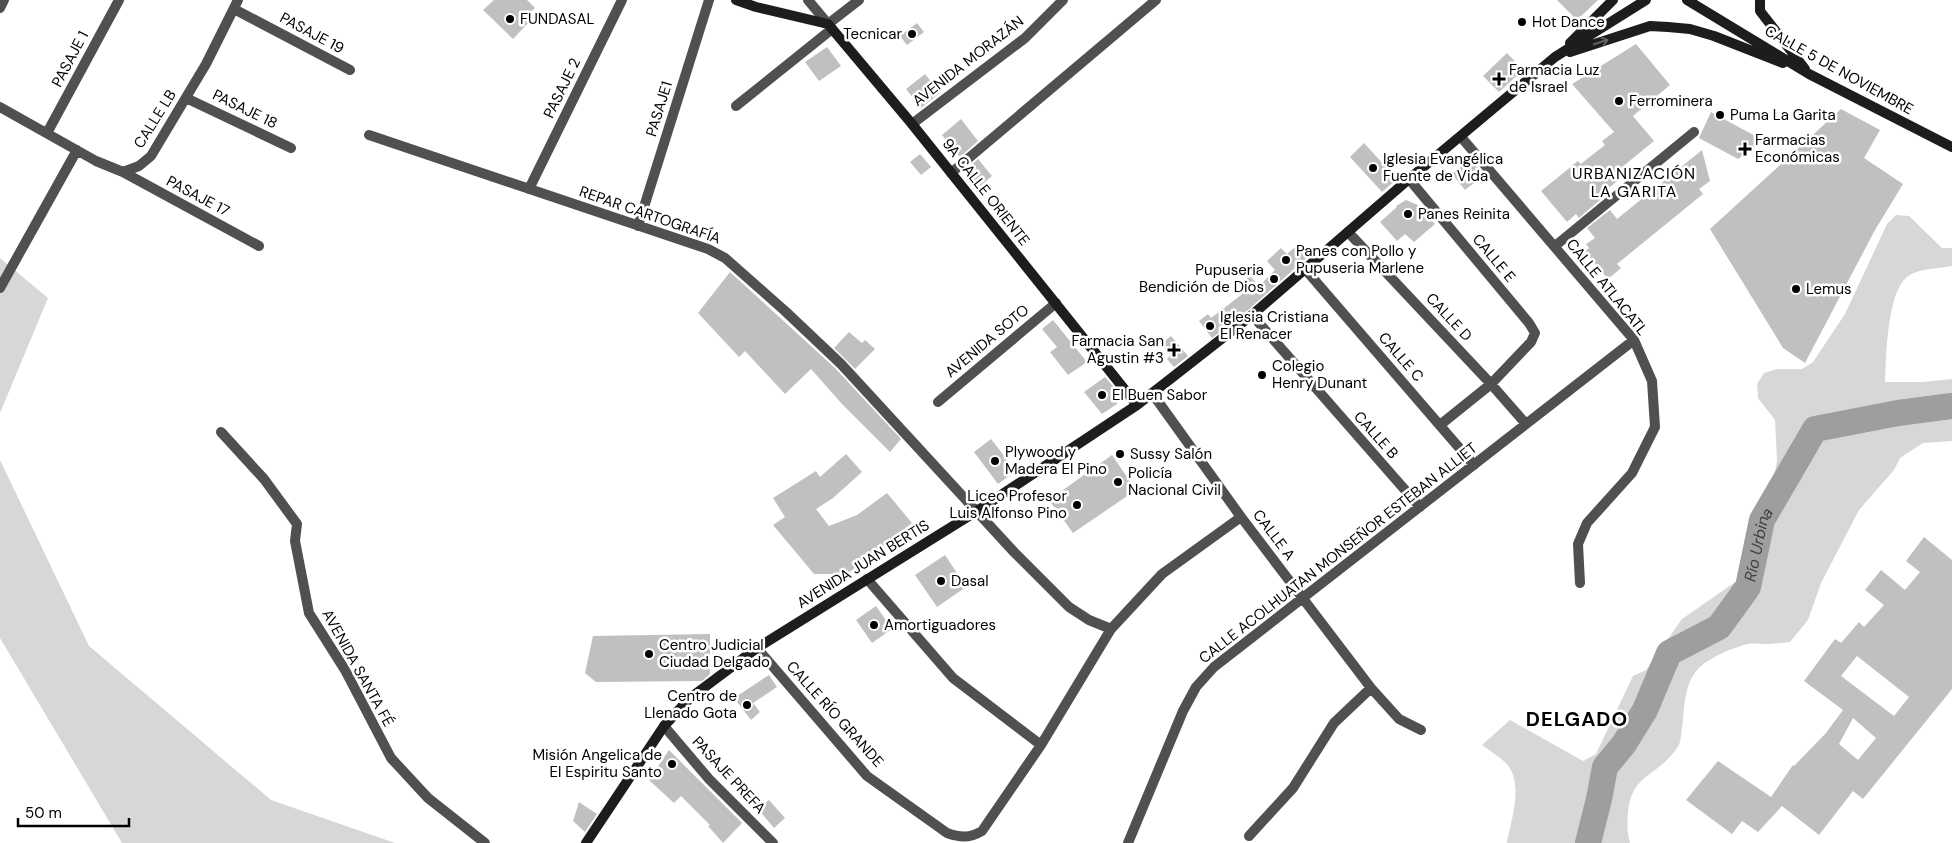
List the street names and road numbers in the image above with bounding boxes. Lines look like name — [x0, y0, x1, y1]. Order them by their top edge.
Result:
street label: PASAJE 19 — [276, 8, 348, 58]
street label: AVENIDA MORAZÁN — [908, 11, 1028, 111]
street label: CALLE 5 DE NOVIEMBRE — [1761, 21, 1917, 119]
street label: PASAJE 1 — [47, 28, 93, 90]
street label: PASAJE 2 — [539, 55, 585, 121]
street label: PASAJE1 — [641, 79, 677, 139]
street label: PASAJE 18 — [209, 85, 281, 133]
street label: CALLE LB — [129, 86, 181, 152]
street label: 9A CALLE ORIENTE — [938, 134, 1034, 250]
street label: PASAJE 17 — [163, 171, 233, 221]
street label: REPAR CARTOGRAFÍA — [577, 181, 723, 249]
street label: CALLE E — [1468, 230, 1520, 286]
street label: CALLE ATLACATL — [1562, 235, 1652, 340]
street label: CALLE D — [1422, 289, 1476, 345]
street label: AVENIDA SOTO — [941, 300, 1033, 382]
street label: CALLE C — [1374, 328, 1428, 386]
street label: CALLE B — [1349, 407, 1403, 463]
street label: CALLE ACOLHUATAN MONSEÑOR ESTEBAN ALLIET — [1195, 438, 1481, 668]
street label: CALLE A — [1248, 506, 1300, 564]
street label: AVENIDA JUAN BERTIS — [793, 515, 933, 613]
street label: AVENIDA SANTA FÉ — [317, 606, 399, 730]
street label: CALLE RÍO GRANDE — [782, 657, 888, 771]
street label: PASAJE PREFA — [688, 732, 770, 818]

